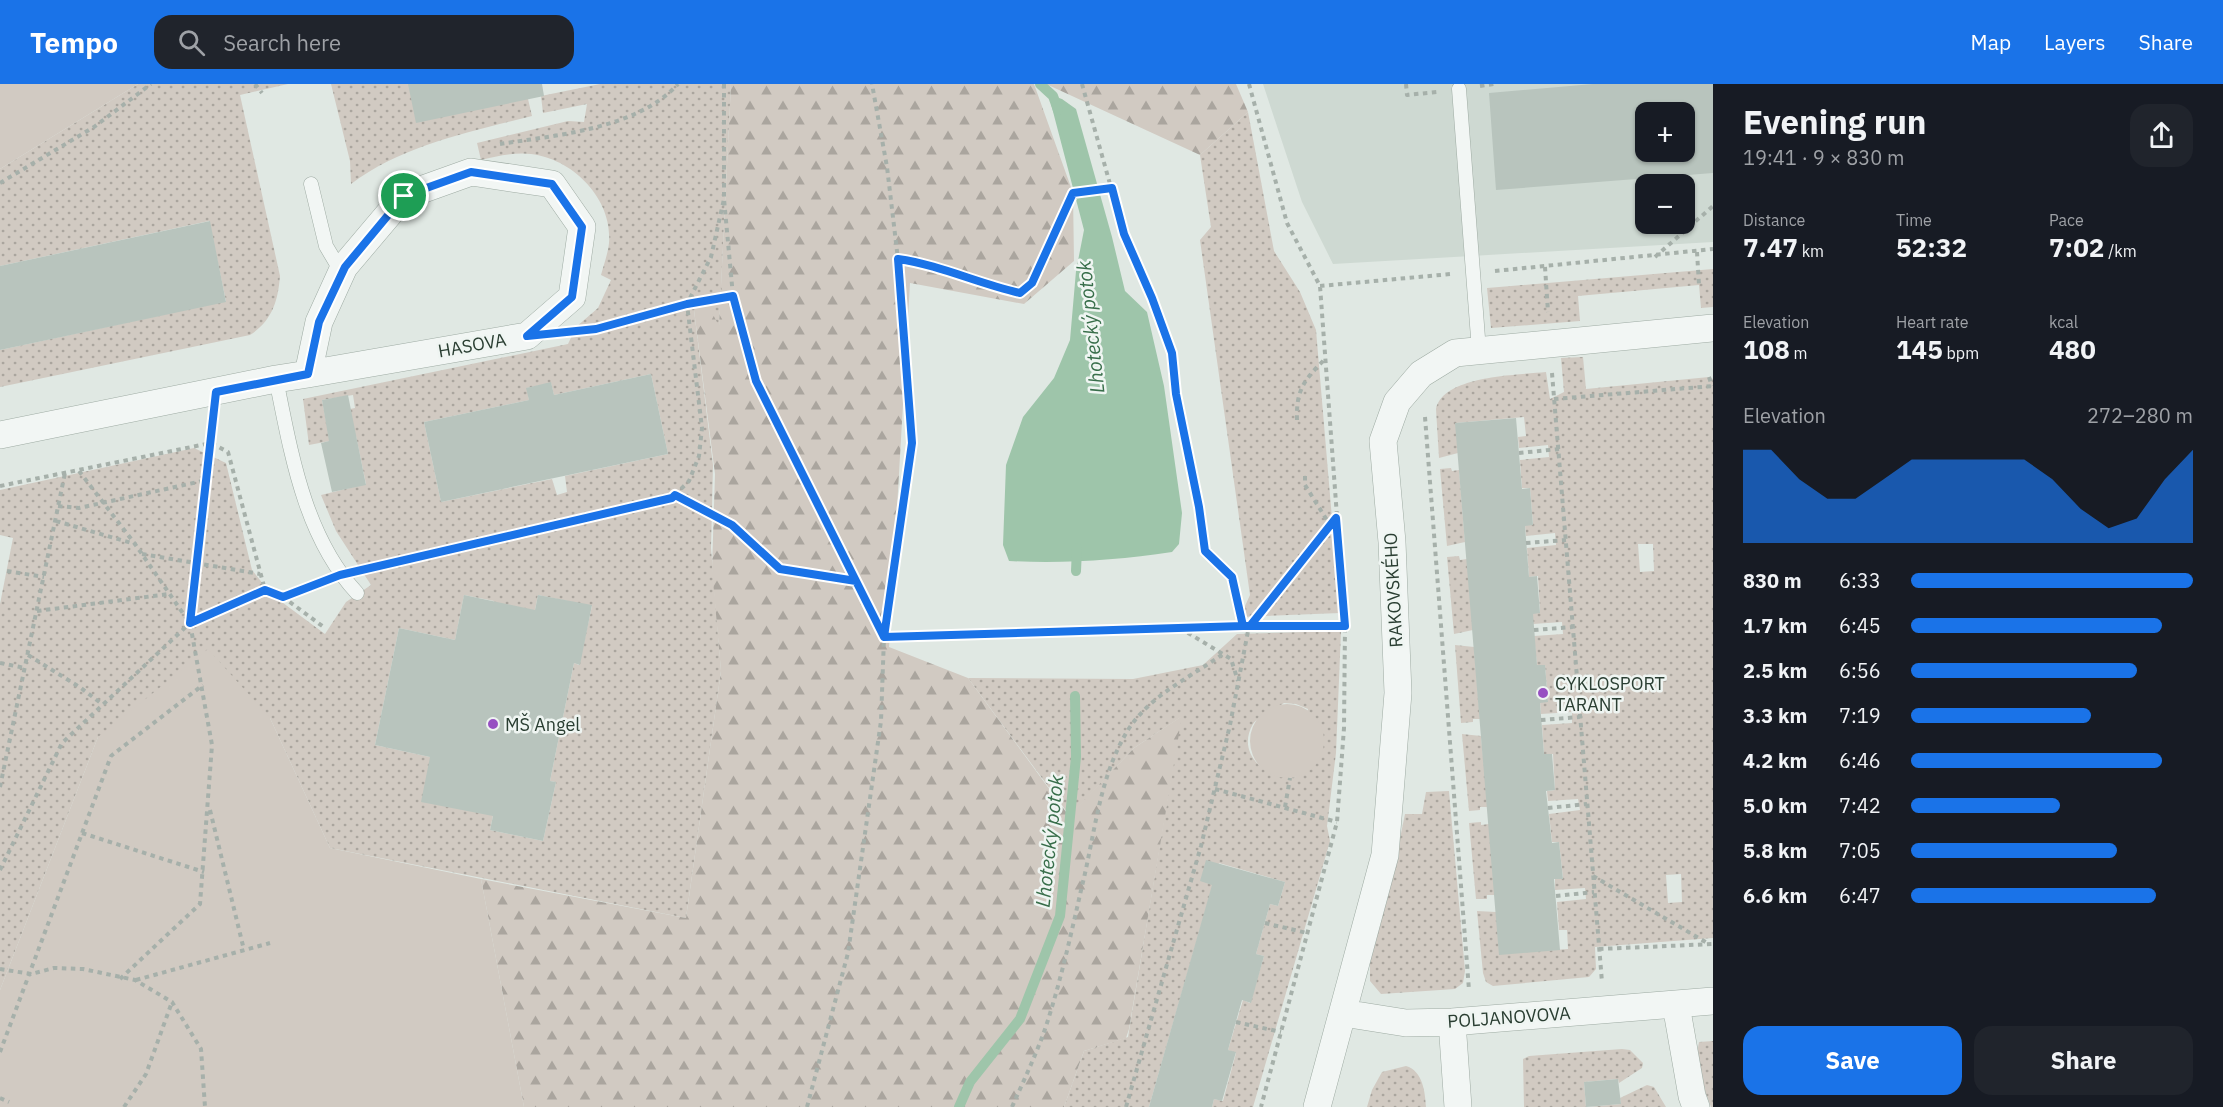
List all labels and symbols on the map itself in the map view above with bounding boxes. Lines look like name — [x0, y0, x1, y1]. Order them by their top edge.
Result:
pin — [378, 170, 429, 221]
water label: Lhotecký potok — [1070, 259, 1110, 395]
street label: HASOVA — [436, 328, 508, 362]
street label: RAKOVSKÉHO — [1379, 532, 1407, 648]
place label: CYKLOSPORT TARANT — [1555, 672, 1665, 716]
marker: CYKLOSPORT TARANT — [1536, 686, 1550, 700]
place label: MŠ Angel — [505, 712, 580, 736]
marker: MŠ Angel — [486, 717, 500, 731]
water label: Lhotecký potok — [1029, 773, 1069, 909]
street label: POLJANOVOVA — [1447, 1001, 1572, 1033]

